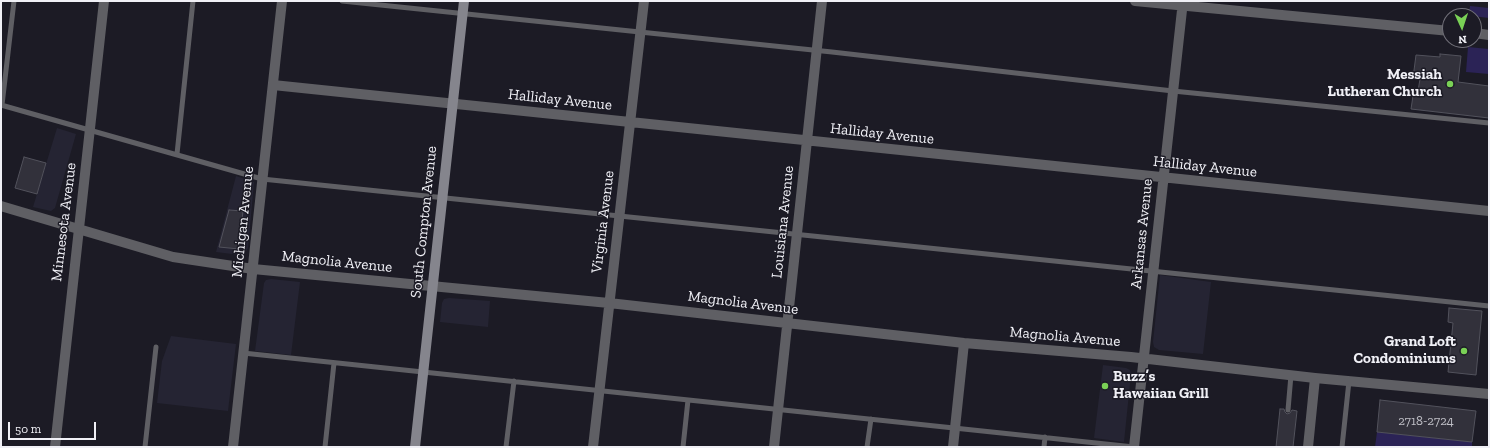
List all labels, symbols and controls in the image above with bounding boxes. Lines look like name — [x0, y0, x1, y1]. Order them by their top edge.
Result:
north arrow — [1442, 8, 1482, 48]
text: N — [1458, 33, 1467, 46]
place label: Messiah Lutheran Church — [1328, 66, 1442, 101]
marker: Messiah Lutheran Church — [1445, 79, 1455, 89]
street label: Halliday Avenue — [507, 86, 613, 114]
street label: Halliday Avenue — [829, 120, 935, 148]
street label: South Compton Avenue — [407, 145, 441, 299]
street label: Halliday Avenue — [1152, 153, 1258, 181]
street label: Minnesota Avenue — [48, 162, 80, 282]
street label: Michigan Avenue — [228, 165, 258, 279]
street label: Louisiana Avenue — [768, 165, 798, 279]
street label: Virginia Avenue — [588, 170, 618, 274]
street label: Arkansas Avenue — [1127, 178, 1157, 290]
street label: Magnolia Avenue — [281, 247, 393, 277]
street label: Magnolia Avenue — [687, 287, 799, 319]
street label: Magnolia Avenue — [1009, 323, 1121, 351]
place label: Grand Loft Condominiums — [1353, 333, 1456, 368]
marker: Grand Loft Condominiums — [1459, 346, 1469, 356]
place label: Buzz’s Hawaiian Grill — [1113, 368, 1209, 403]
marker: Buzz’s Hawaiian Grill — [1100, 381, 1110, 391]
house number: 2718-2724 — [1398, 413, 1454, 429]
scale bar — [10, 414, 98, 440]
text: 50 m — [15, 422, 41, 436]

